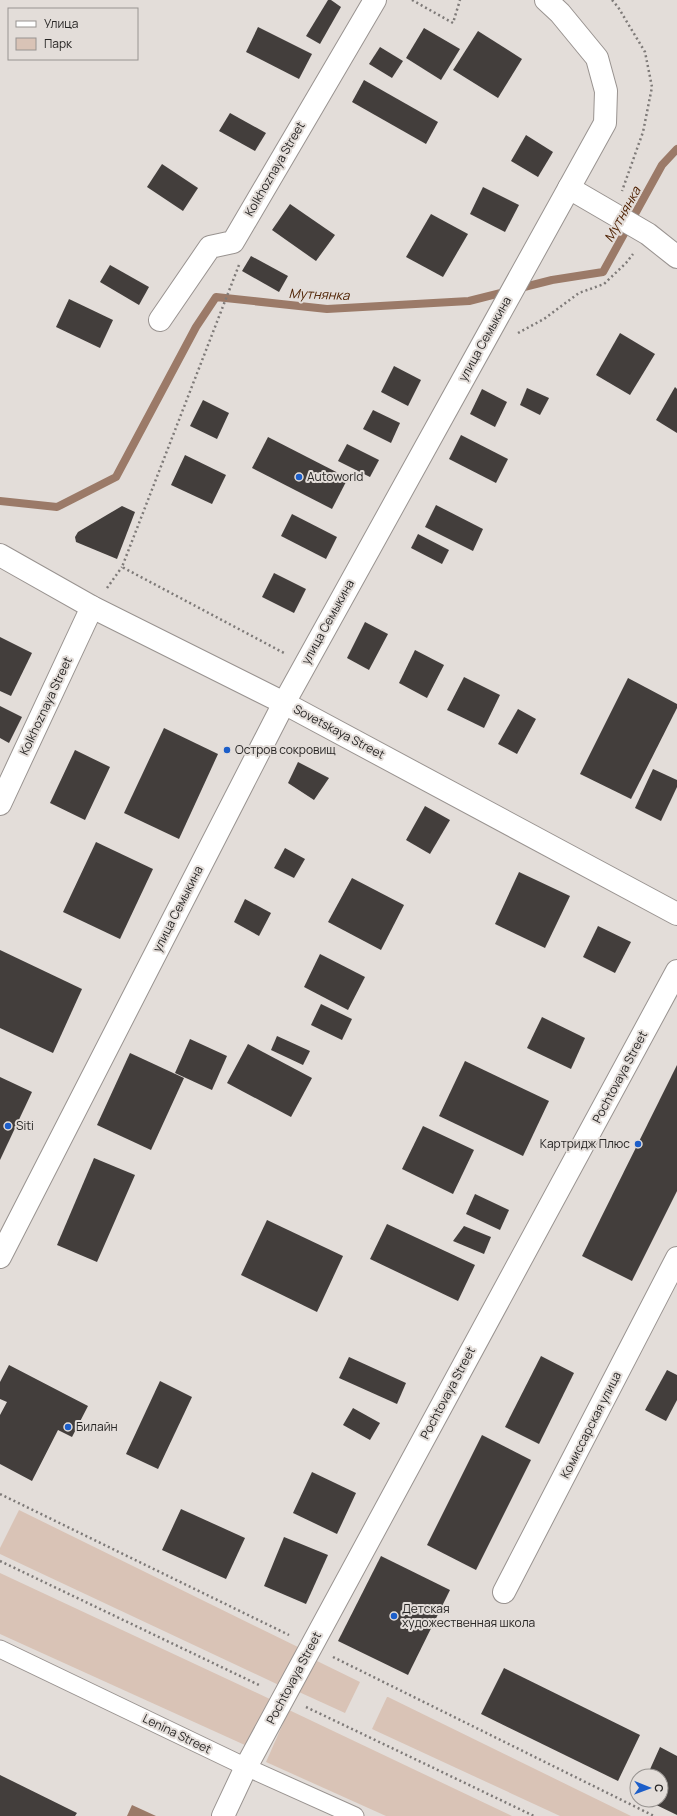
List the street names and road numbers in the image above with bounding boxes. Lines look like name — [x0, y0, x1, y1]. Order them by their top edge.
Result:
street label: Kolkhoznaya Street — [241, 118, 309, 219]
street label: улица Семыкина — [454, 293, 515, 384]
street label: улица Семыкина — [297, 576, 358, 667]
street label: Kolkhoznaya Street — [15, 654, 76, 758]
street label: Sovetskaya Street — [291, 700, 388, 763]
street label: улица Семыкина — [149, 863, 207, 955]
street label: Pochtovaya Street — [588, 1028, 651, 1126]
street label: Pochtovaya Street — [416, 1344, 479, 1442]
street label: Комиссарская улица — [556, 1368, 625, 1481]
street label: Pochtovaya Street — [262, 1629, 325, 1727]
street label: Lenina Street — [140, 1710, 215, 1758]

